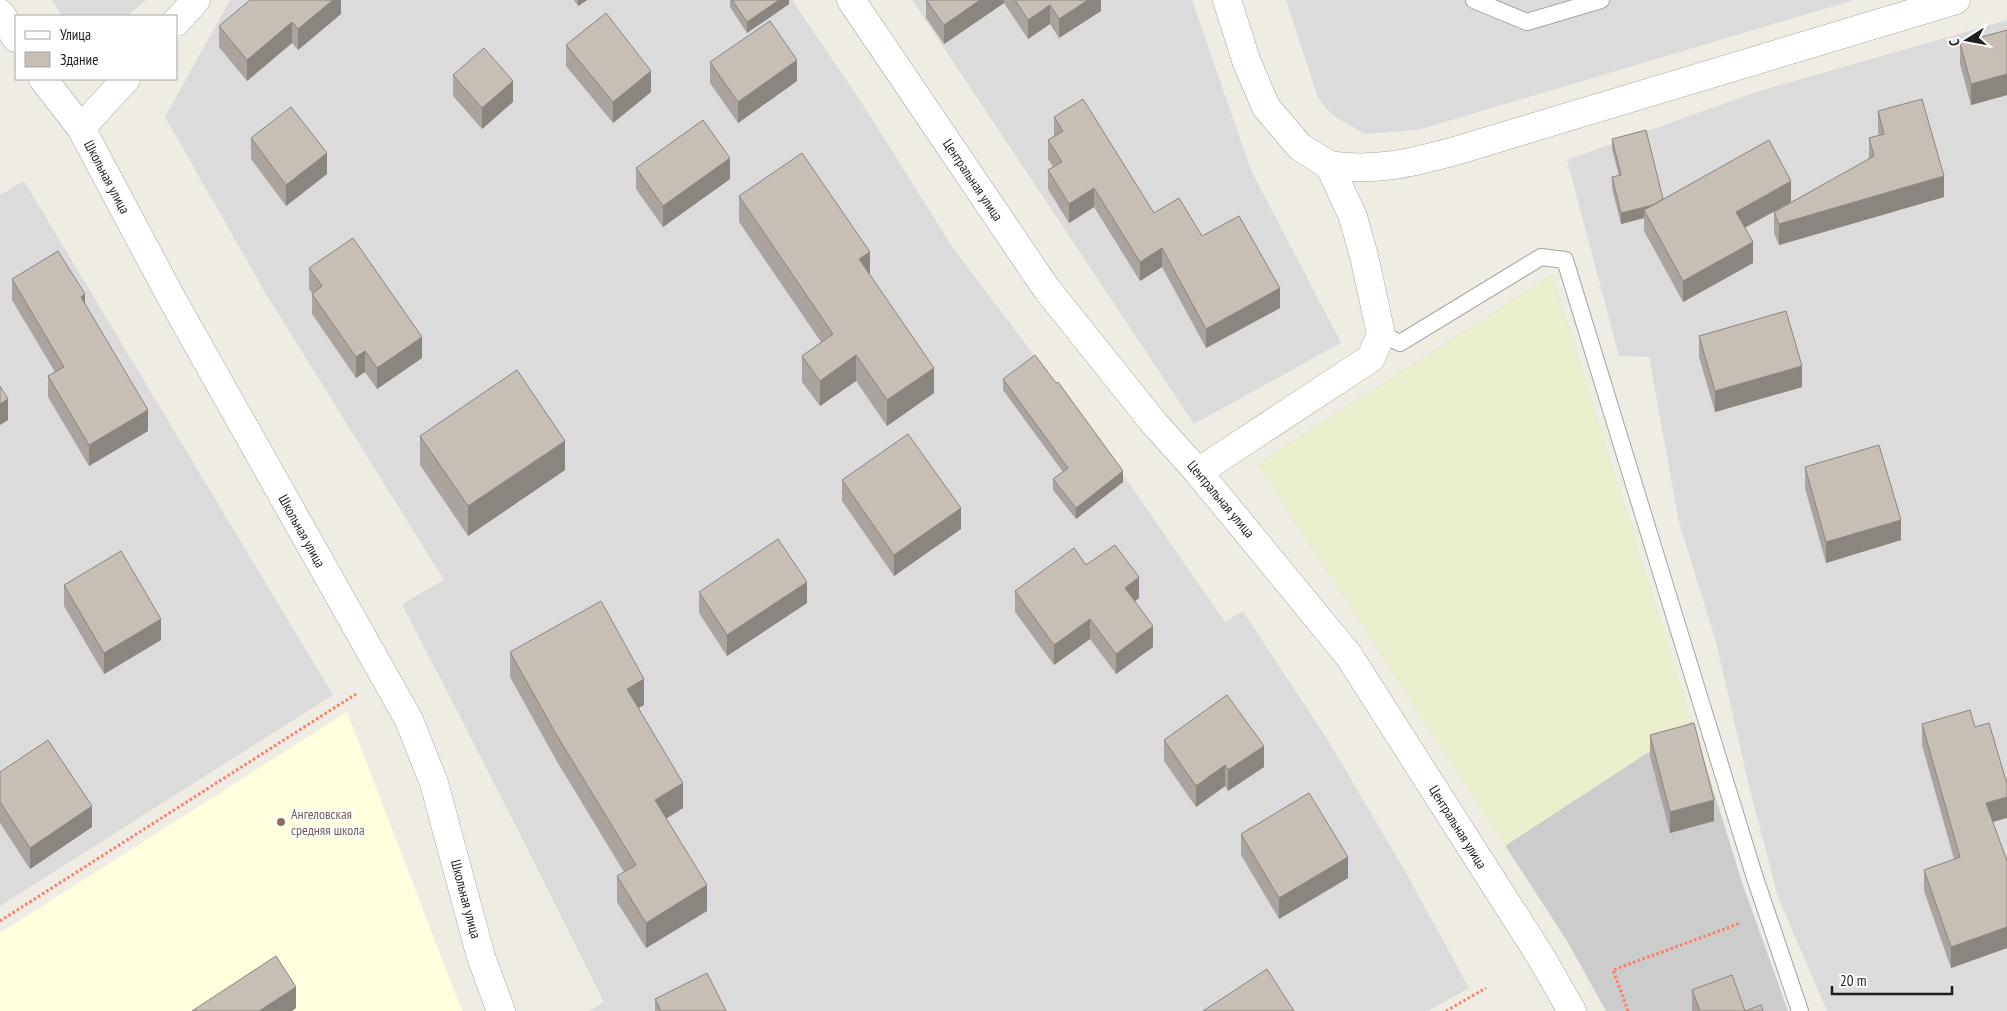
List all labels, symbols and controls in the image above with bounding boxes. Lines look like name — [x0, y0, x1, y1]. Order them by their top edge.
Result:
legend — [15, 15, 178, 80]
north arrow — [1942, 15, 1992, 65]
text: Улица — [60, 25, 91, 44]
text: С — [1945, 37, 1964, 47]
text: Здание — [60, 50, 98, 69]
street label: Центральная улица — [939, 136, 1007, 224]
street label: Школьная улица — [80, 137, 134, 217]
street label: Центральная улица — [1184, 457, 1258, 541]
street label: Школьная улица — [275, 491, 329, 571]
street label: Центральная улица — [1425, 782, 1491, 872]
place label: Ангеловская средняя школа — [291, 805, 365, 839]
marker: Ангеловская средняя школа — [275, 816, 287, 828]
street label: Школьная улица — [447, 858, 485, 940]
scale bar — [1832, 964, 1952, 996]
text: 20 m — [1840, 971, 1866, 990]

